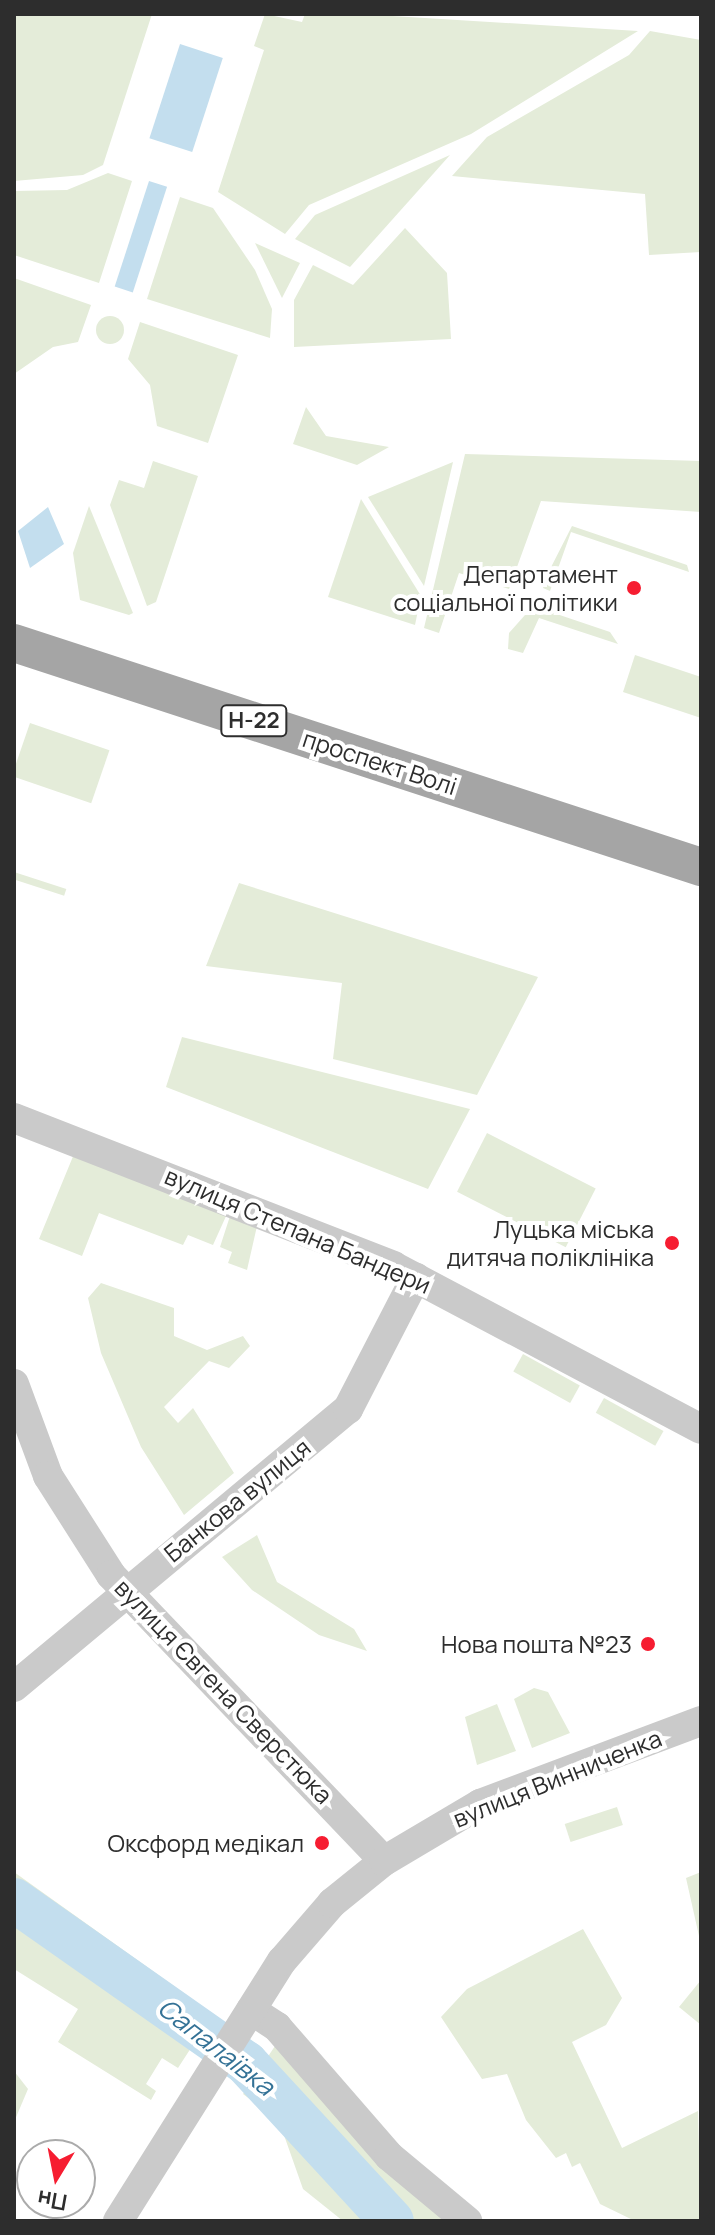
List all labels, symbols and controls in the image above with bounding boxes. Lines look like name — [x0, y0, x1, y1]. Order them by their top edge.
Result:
place label: Департамент соціальної політики — [393, 560, 618, 616]
marker: Департамент соціальної політики — [625, 579, 643, 597]
road number: Н-22 — [220, 703, 288, 739]
street label: проспект Волі — [299, 724, 461, 800]
street label: вулиця Степана Бандери — [161, 1161, 435, 1299]
place label: Луцька міська дитяча поліклініка — [446, 1215, 654, 1271]
marker: Луцька міська дитяча поліклініка — [661, 1232, 683, 1254]
street label: Банкова вулиця — [158, 1432, 316, 1568]
street label: вулиця Євгена Сверстюка — [109, 1573, 339, 1809]
place label: Нова пошта №23 — [441, 1630, 632, 1658]
marker: Нова пошта №23 — [639, 1635, 657, 1653]
street label: вулиця Винниченка — [449, 1723, 665, 1833]
place label: Оксфорд медікал — [108, 1829, 304, 1857]
marker: Оксфорд медікал — [311, 1832, 333, 1854]
water label: Сапалаївка — [152, 1992, 280, 2102]
north arrow — [16, 2139, 96, 2219]
text: Пн — [35, 2183, 69, 2218]

